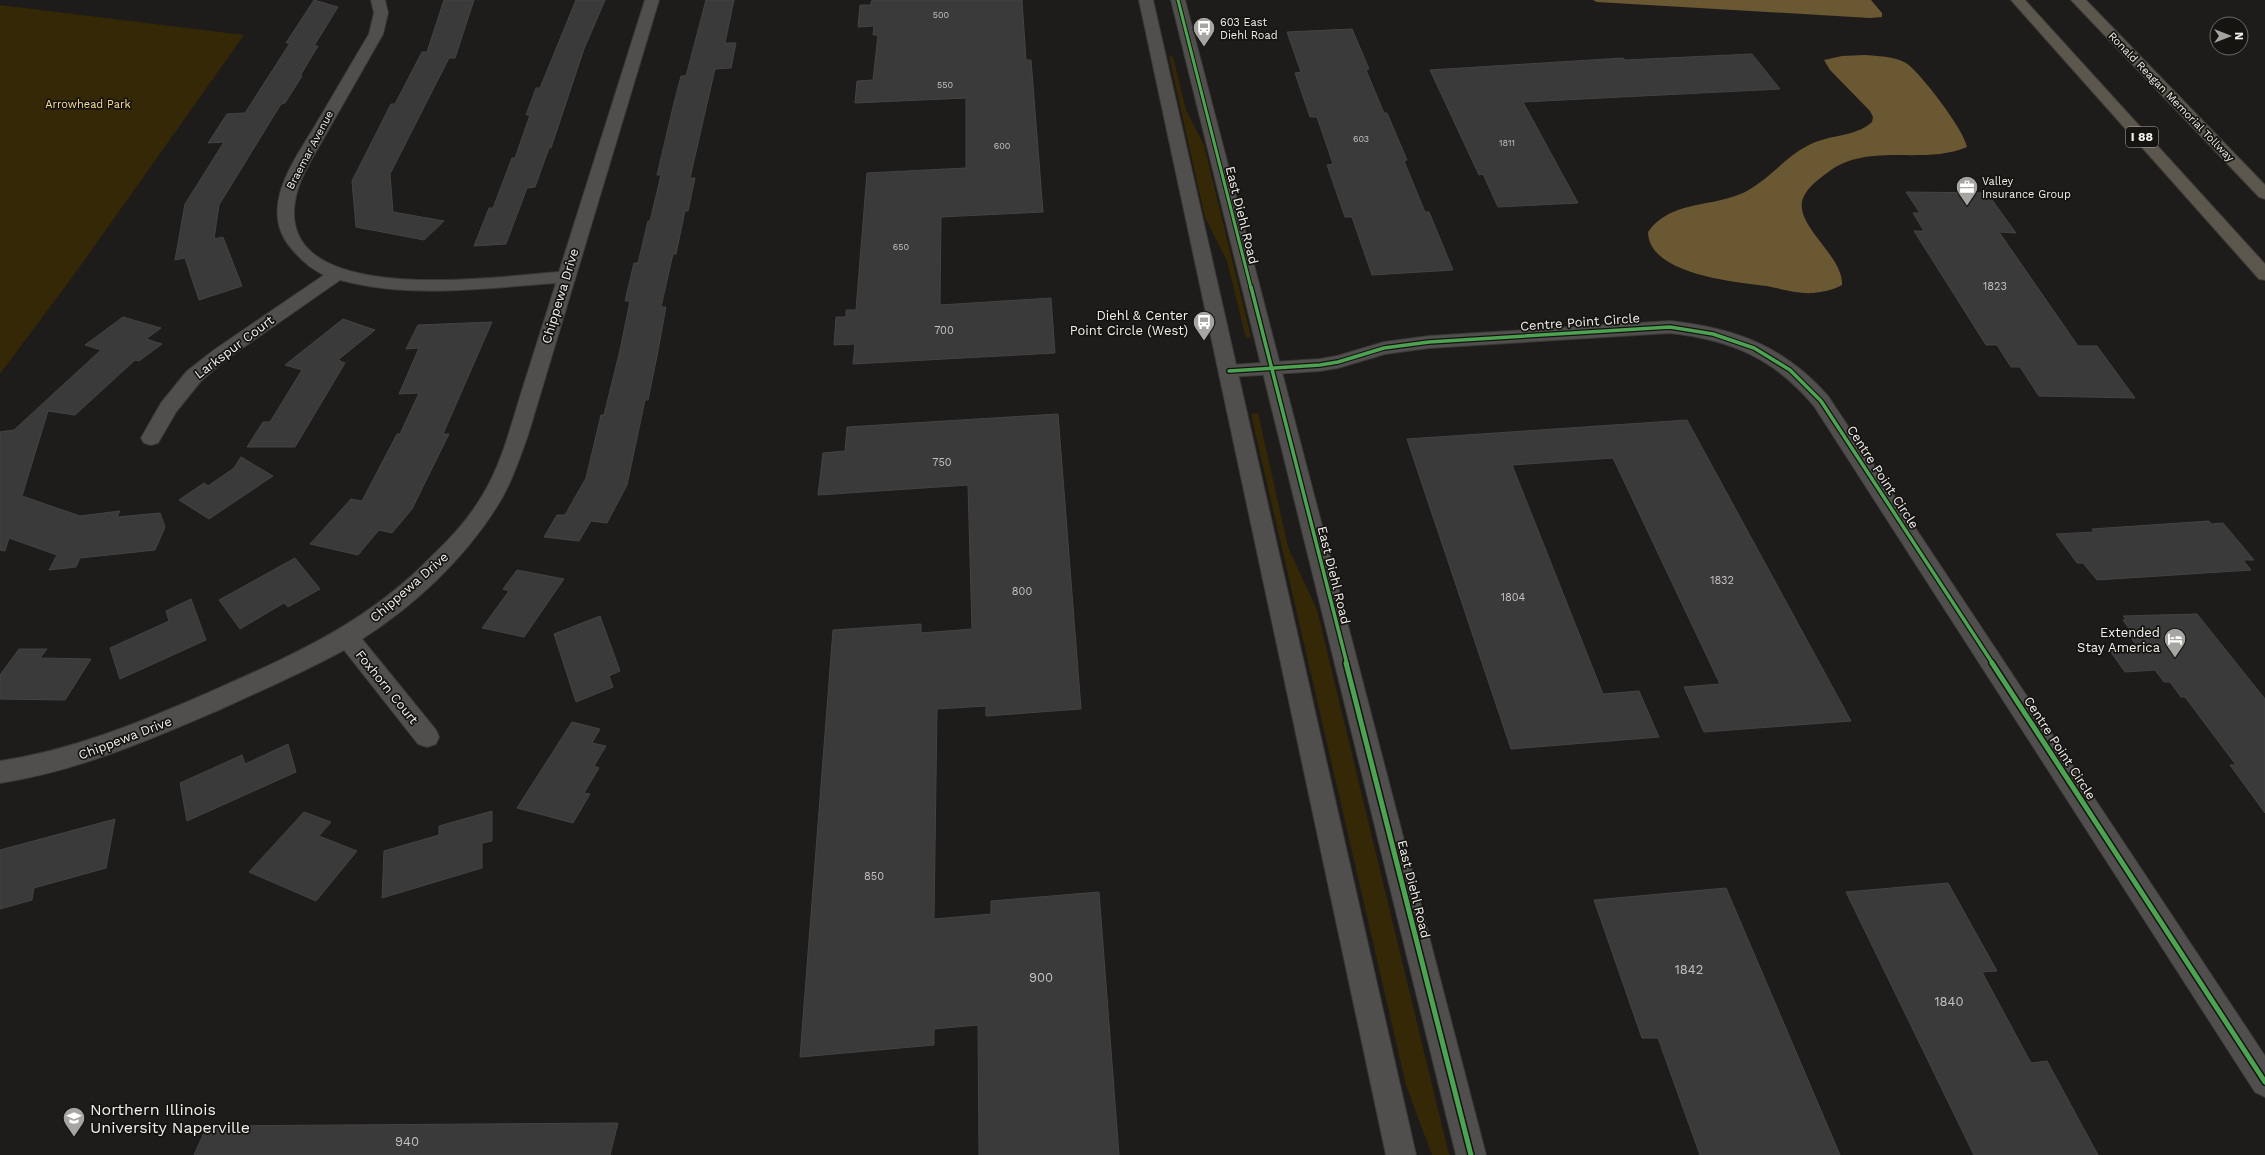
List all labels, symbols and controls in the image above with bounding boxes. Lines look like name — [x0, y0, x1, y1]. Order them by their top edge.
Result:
house number: 500 — [933, 10, 950, 20]
bus stop icon: 603 East Diehl Road — [1191, 15, 1217, 48]
place label: 603 East Diehl Road — [1220, 16, 1278, 42]
north arrow — [2209, 16, 2249, 56]
street label: Ronald Reagan Memorial Tollway — [2105, 29, 2237, 165]
text: N — [2232, 32, 2245, 40]
house number: 550 — [937, 80, 953, 90]
park label: Arrowhead Park — [45, 98, 131, 111]
street label: Braemar Avenue — [284, 108, 336, 192]
road number: I 88 — [2126, 127, 2158, 147]
house number: 603 — [1353, 134, 1369, 144]
house number: 1811 — [1499, 138, 1515, 148]
house number: 600 — [994, 141, 1011, 151]
street label: East Diehl Road — [1223, 164, 1261, 266]
office icon: Valley Insurance Group — [1954, 174, 1980, 207]
place label: Valley Insurance Group — [1982, 175, 2071, 201]
house number: 650 — [893, 242, 910, 252]
street label: Chippewa Drive — [538, 247, 582, 345]
house number: 1823 — [1983, 280, 2007, 293]
place label: Diehl & Center Point Circle (West) — [1070, 308, 1188, 338]
bus stop icon: Diehl & Center Point Circle (West) — [1191, 309, 1217, 342]
street label: Centre Point Circle — [1520, 310, 1640, 334]
street label: Larkspur Court — [191, 312, 277, 382]
house number: 700 — [934, 324, 954, 337]
street label: Centre Point Circle — [1844, 423, 1922, 531]
house number: 750 — [932, 456, 952, 469]
street label: East Diehl Road — [1315, 524, 1353, 626]
street label: Chippewa Drive — [367, 549, 451, 625]
house number: 1832 — [1710, 574, 1734, 587]
house number: 800 — [1012, 585, 1032, 598]
house number: 1804 — [1501, 591, 1526, 604]
place label: Extended Stay America — [2077, 625, 2161, 655]
hotel icon: Extended Stay America — [2162, 626, 2188, 659]
street label: Foxhorn Court — [353, 647, 422, 727]
street label: Centre Point Circle — [2021, 694, 2099, 802]
street label: Chippewa Drive — [76, 713, 174, 763]
street label: East Diehl Road — [1395, 838, 1433, 940]
house number: 850 — [864, 870, 884, 883]
house number: 1842 — [1675, 962, 1703, 977]
house number: 900 — [1029, 970, 1053, 985]
house number: 1840 — [1934, 994, 1964, 1009]
place label: Northern Illinois University Naperville — [90, 1100, 250, 1137]
school or university icon: Northern Illinois University Naperville — [61, 1105, 87, 1138]
house number: 940 — [395, 1134, 419, 1149]

